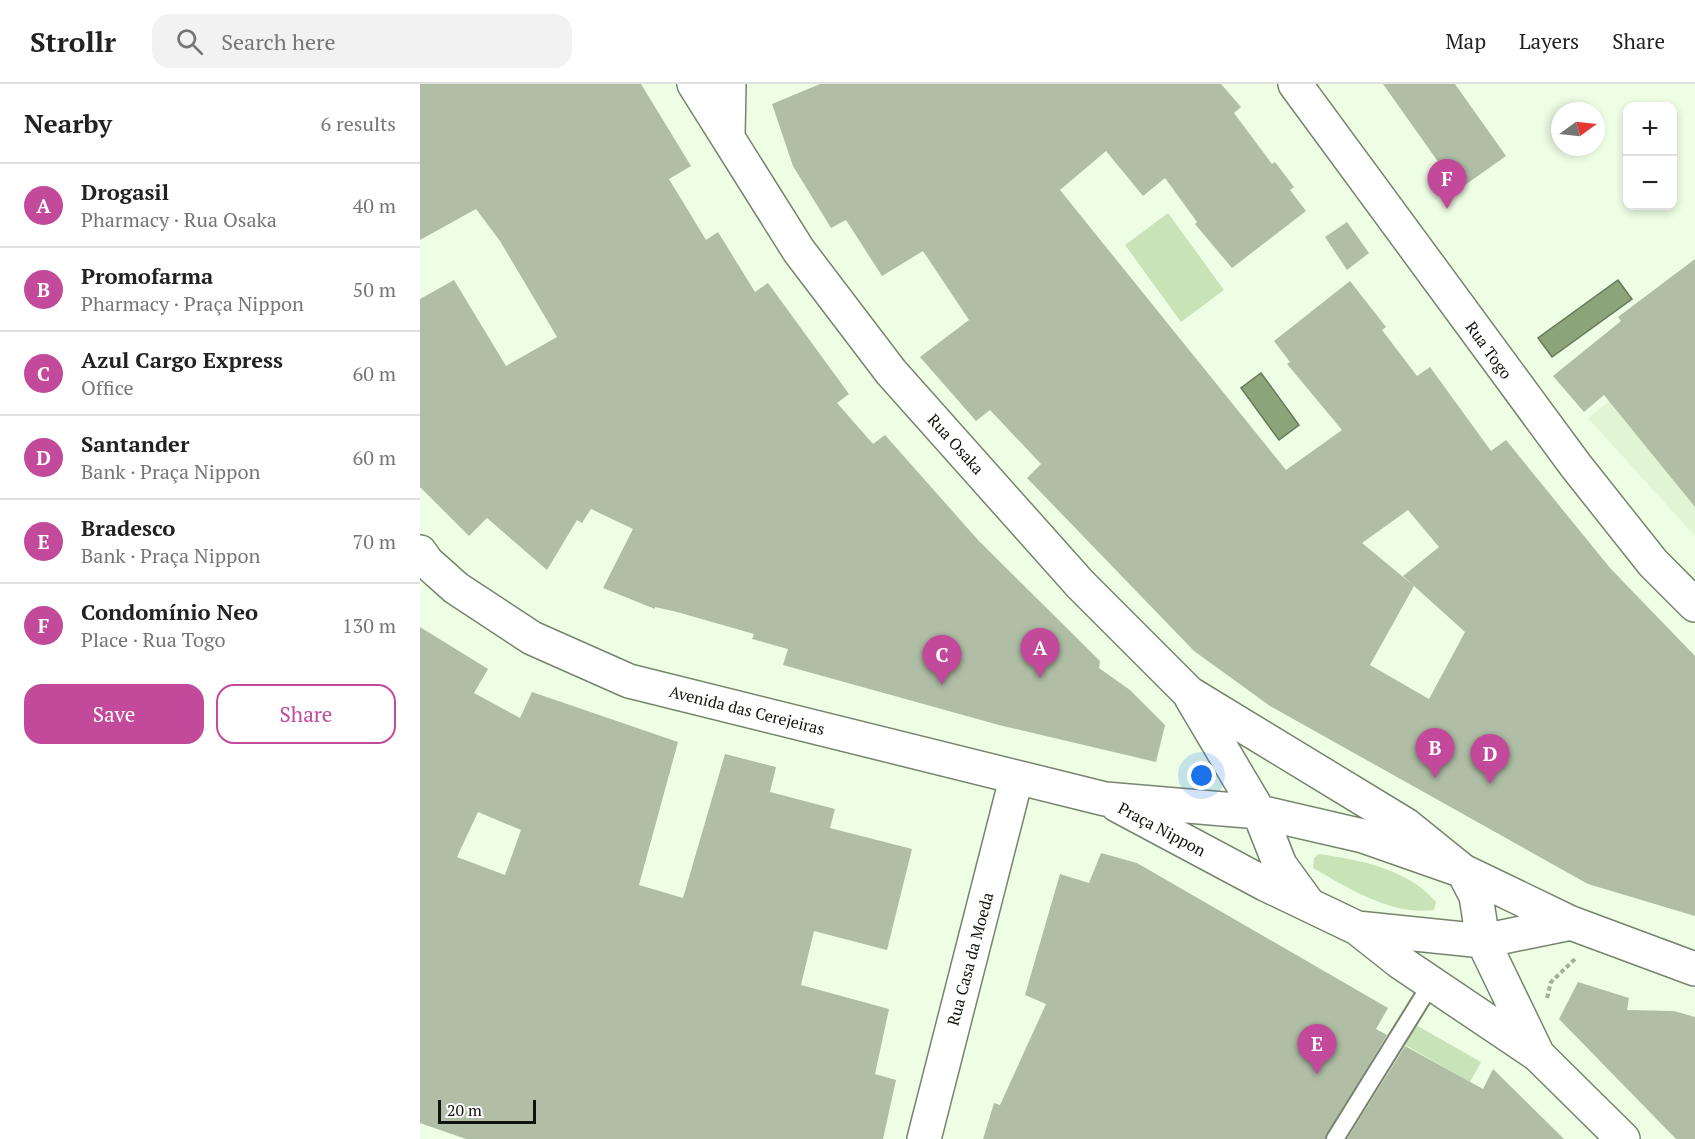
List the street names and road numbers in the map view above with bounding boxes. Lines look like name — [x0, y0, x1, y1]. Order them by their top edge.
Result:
street label: Rua Togo — [1461, 317, 1517, 383]
street label: Rua Osaka — [923, 409, 989, 479]
street label: Avenida das Cerejeiras — [667, 680, 827, 740]
street label: Praça Nippon — [1114, 797, 1210, 862]
street label: Rua Casa da Moeda — [942, 890, 998, 1028]

